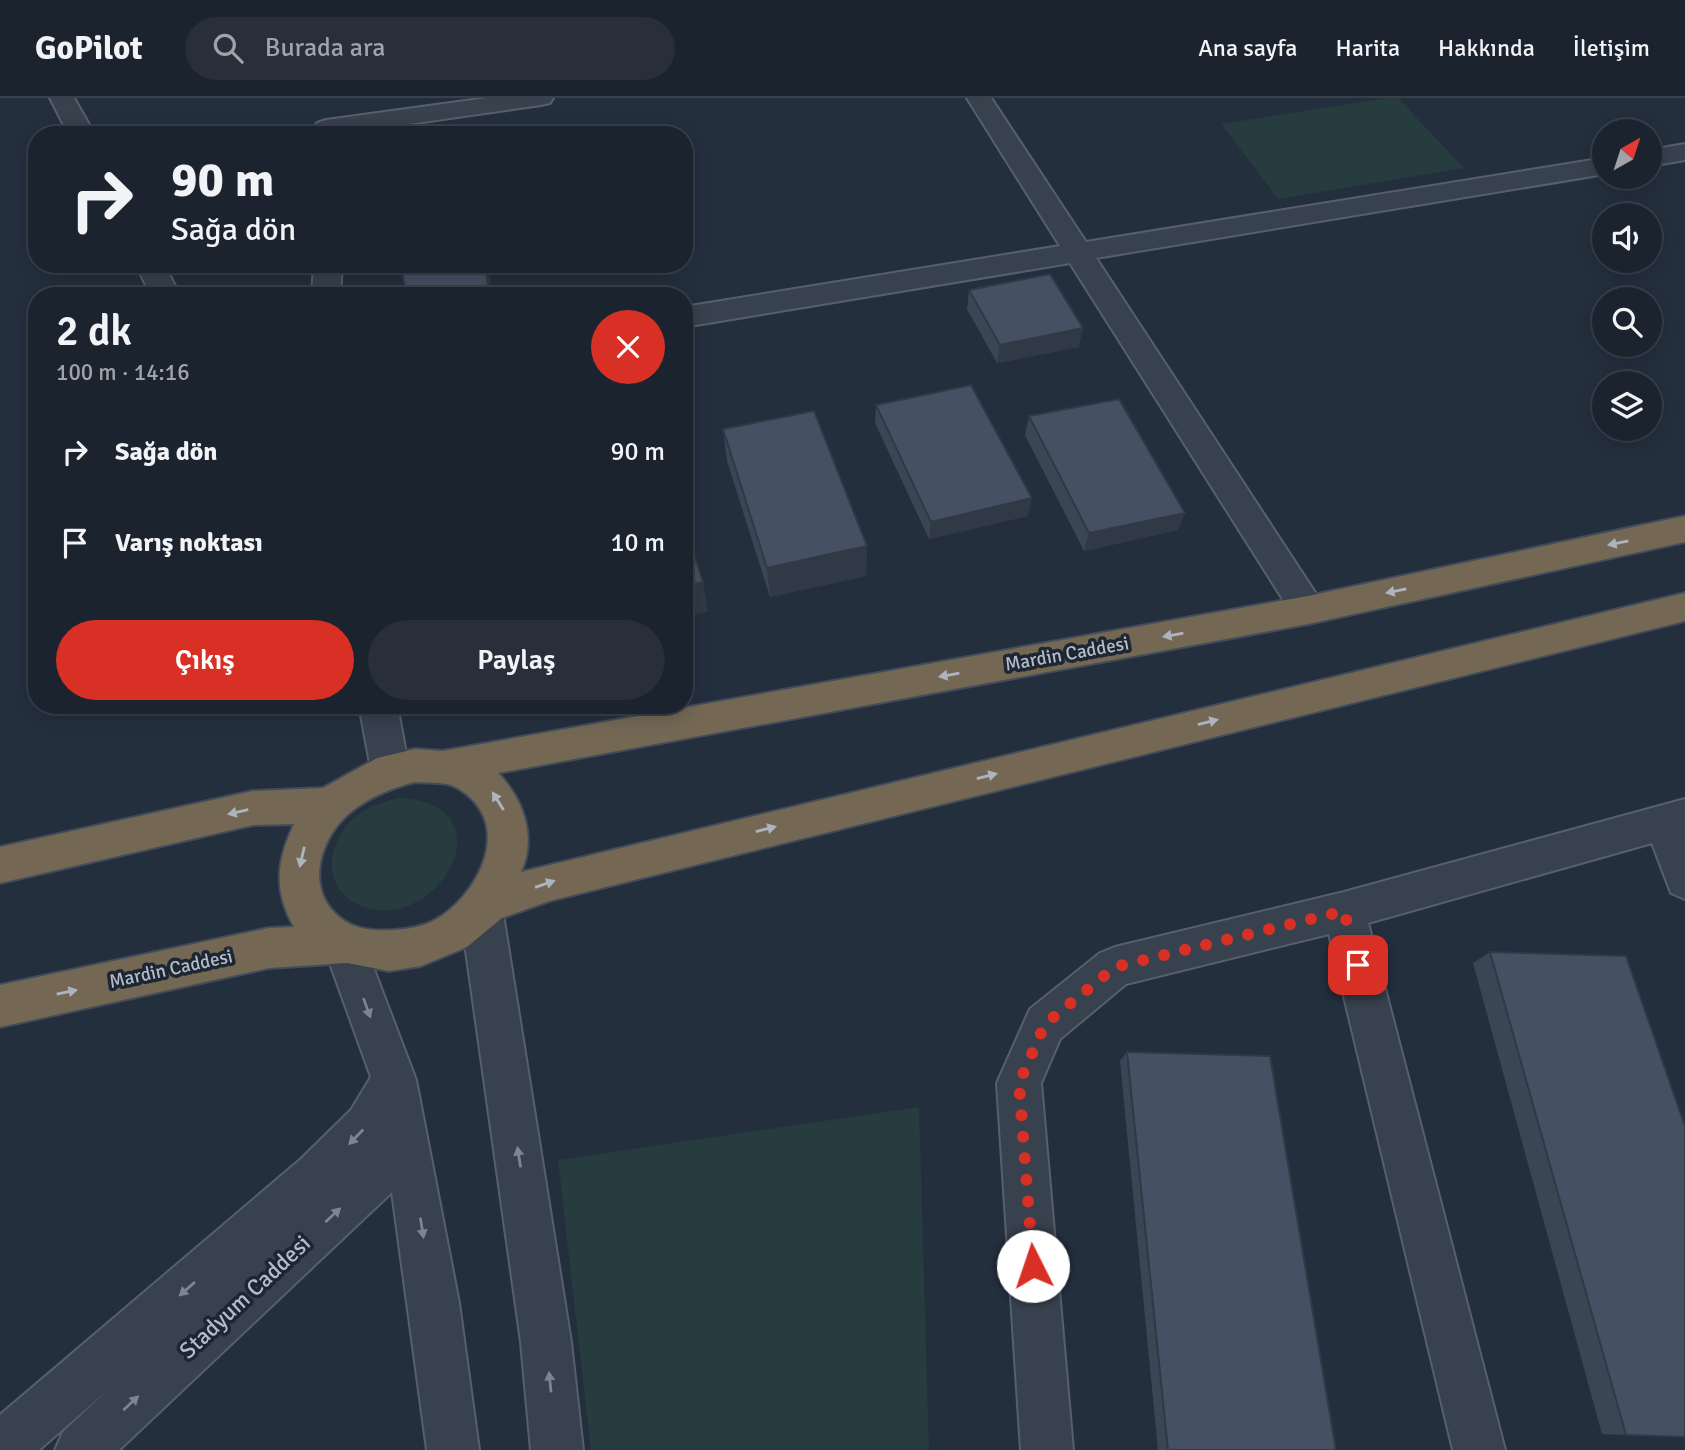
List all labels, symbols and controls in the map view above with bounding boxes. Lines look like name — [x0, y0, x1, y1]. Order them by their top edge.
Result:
search box — [185, 17, 675, 80]
text: GoPilot — [35, 28, 143, 69]
icon: search — [209, 29, 247, 67]
text: Burada ara — [265, 32, 386, 64]
text: Ana sayfa — [1198, 33, 1298, 63]
text: Harita — [1336, 33, 1400, 63]
text: Hakkında — [1438, 33, 1535, 63]
text: İletişim — [1573, 33, 1650, 63]
north arrow — [1592, 119, 1662, 189]
map controls — [1592, 119, 1662, 441]
text: 90 m — [171, 150, 274, 210]
icon: right — [56, 154, 147, 245]
button: sound — [1592, 203, 1662, 273]
text: Sağa dön — [171, 210, 296, 249]
button: search — [1592, 287, 1662, 357]
text: 2 dk — [56, 306, 132, 357]
button: close — [591, 310, 665, 384]
text: 100 m · 14:16 — [56, 358, 190, 387]
button: layers — [1592, 371, 1662, 441]
icon: right — [56, 433, 94, 471]
text: Sağa dön — [115, 436, 218, 468]
text: 90 m — [610, 436, 665, 468]
icon: arrive — [56, 524, 94, 562]
text: Varış noktası — [115, 527, 263, 559]
text: 10 m — [610, 527, 665, 559]
one-way arrow — [1607, 538, 1629, 549]
one-way arrow — [1385, 586, 1407, 597]
button: Çıkış — [56, 620, 354, 700]
button: Paylaş — [368, 620, 665, 700]
one-way arrow — [1162, 629, 1184, 640]
street label: Mardin Caddesi — [1003, 631, 1131, 677]
one-way arrow — [938, 670, 960, 681]
one-way arrow — [1197, 716, 1219, 727]
one-way arrow — [976, 770, 998, 781]
one-way arrow — [492, 791, 505, 811]
one-way arrow — [227, 806, 249, 817]
one-way arrow — [755, 823, 777, 834]
one-way arrow — [296, 846, 307, 868]
one-way arrow — [535, 878, 556, 889]
pin — [1328, 935, 1388, 995]
street label: Mardin Caddesi — [107, 944, 235, 994]
icon: arrive — [1339, 946, 1377, 984]
one-way arrow — [56, 986, 78, 997]
one-way arrow — [362, 998, 373, 1019]
one-way arrow — [349, 1128, 365, 1145]
one-way arrow — [513, 1146, 524, 1168]
one-way arrow — [324, 1207, 341, 1223]
one-way arrow — [417, 1217, 428, 1239]
street label: Stadyum Caddesi — [173, 1229, 317, 1365]
position arrow — [996, 1229, 1070, 1303]
one-way arrow — [178, 1281, 196, 1297]
one-way arrow — [545, 1371, 556, 1393]
one-way arrow — [122, 1396, 139, 1412]

